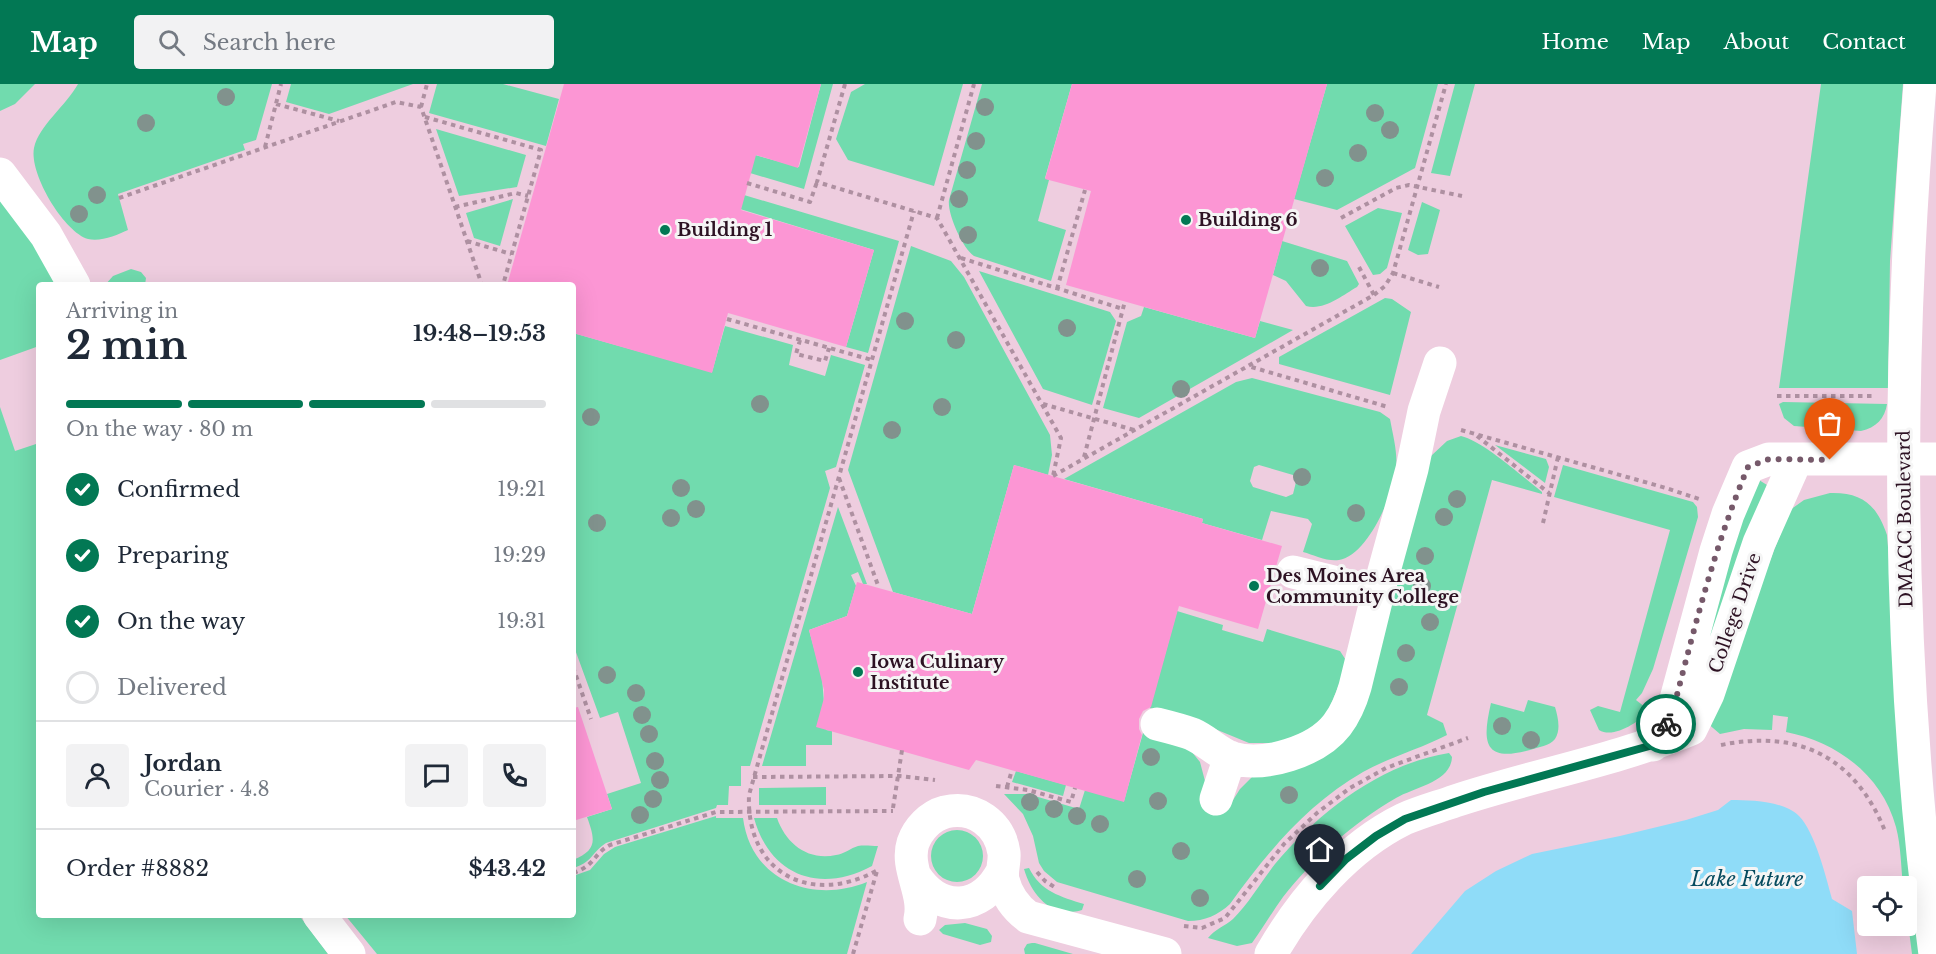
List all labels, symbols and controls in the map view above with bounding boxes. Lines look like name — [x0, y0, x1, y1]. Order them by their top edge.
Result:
search box — [134, 15, 554, 69]
text: Map — [30, 25, 98, 60]
icon: search — [155, 26, 188, 59]
text: Search here — [203, 29, 336, 56]
text: Home — [1542, 29, 1609, 55]
text: Map — [1642, 29, 1690, 55]
text: About — [1723, 29, 1789, 55]
text: Contact — [1822, 29, 1906, 55]
place label: Building 6 — [1198, 209, 1298, 231]
marker: Building 6 — [1179, 213, 1193, 227]
place label: Building 1 — [677, 219, 773, 241]
marker: Building 1 — [658, 223, 672, 237]
text: Arriving in — [66, 299, 178, 323]
text: 19:48–19:53 — [413, 320, 546, 347]
text: 2 min — [66, 321, 187, 370]
pin — [1804, 398, 1855, 460]
icon: bag — [1813, 407, 1846, 440]
text: On the way · 80 m — [66, 417, 253, 441]
street label: DMACC Boulevard — [1892, 430, 1918, 608]
icon: check — [66, 473, 99, 506]
text: Confirmed — [117, 476, 240, 503]
text: 19:21 — [497, 477, 546, 501]
icon: check — [66, 539, 99, 572]
text: Preparing — [117, 542, 228, 569]
text: 19:29 — [493, 543, 546, 567]
street label: College Drive — [1704, 550, 1766, 676]
place label: Des Moines Area Community College — [1266, 565, 1459, 608]
marker: Des Moines Area Community College — [1247, 579, 1261, 593]
icon: check — [66, 605, 99, 638]
text: On the way — [117, 608, 245, 635]
text: 19:31 — [497, 609, 546, 633]
place label: Iowa Culinary Institute — [870, 651, 1005, 694]
marker: Iowa Culinary Institute — [851, 665, 865, 679]
text: Delivered — [117, 674, 227, 701]
courier — [1636, 694, 1696, 754]
icon: bike — [1650, 708, 1683, 741]
button: person — [66, 744, 129, 807]
button: chat — [405, 744, 468, 807]
button: phone — [483, 744, 546, 807]
text: Jordan — [144, 750, 222, 777]
text: Courier · 4.8 — [144, 777, 270, 801]
pin — [1294, 824, 1345, 886]
icon: home — [1303, 833, 1336, 866]
text: Order #8882 — [66, 855, 209, 882]
text: $43.42 — [469, 855, 546, 882]
water label: Lake Future — [1690, 867, 1803, 891]
map controls — [1857, 876, 1917, 936]
button: locate — [1857, 876, 1917, 936]

